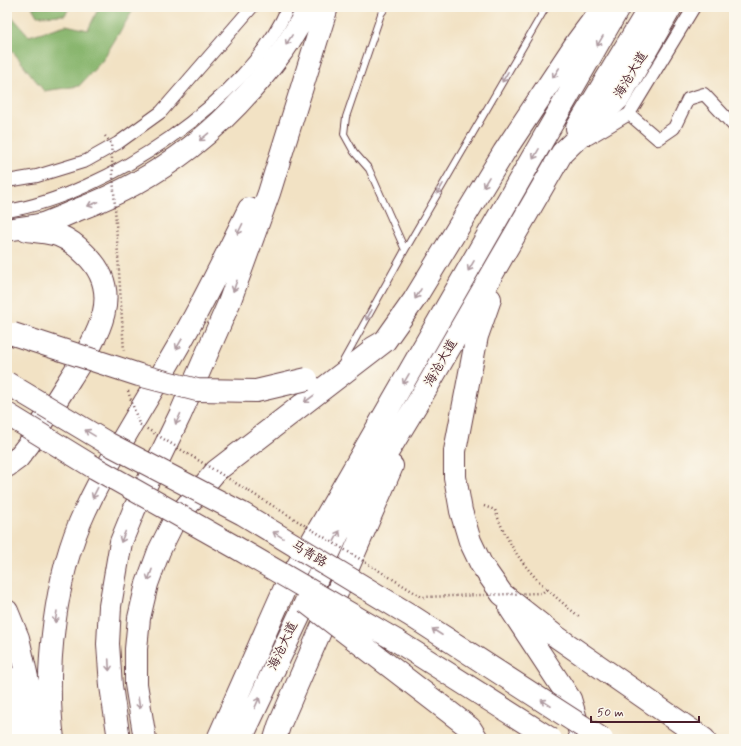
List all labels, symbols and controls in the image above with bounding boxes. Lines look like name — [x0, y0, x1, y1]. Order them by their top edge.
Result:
one-way arrow — [285, 34, 293, 45]
one-way arrow — [596, 35, 604, 47]
street label: 海沧大道 — [610, 48, 652, 102]
one-way arrow — [552, 67, 560, 78]
one-way arrow — [501, 71, 509, 83]
one-way arrow — [198, 133, 209, 142]
one-way arrow — [531, 148, 539, 160]
one-way arrow — [481, 177, 490, 188]
one-way arrow — [435, 183, 443, 195]
one-way arrow — [87, 201, 99, 209]
one-way arrow — [236, 222, 243, 234]
one-way arrow — [466, 260, 474, 272]
one-way arrow — [230, 280, 238, 292]
one-way arrow — [414, 288, 422, 300]
one-way arrow — [365, 308, 372, 320]
street label: 海沧大道 — [421, 336, 461, 390]
one-way arrow — [175, 337, 183, 349]
one-way arrow — [402, 373, 410, 385]
one-way arrow — [304, 395, 315, 403]
one-way arrow — [174, 412, 181, 424]
one-way arrow — [85, 429, 96, 437]
one-way arrow — [90, 487, 98, 499]
one-way arrow — [119, 530, 127, 542]
one-way arrow — [334, 530, 341, 542]
one-way arrow — [272, 531, 284, 539]
street label: 马青路 — [288, 537, 330, 571]
one-way arrow — [146, 568, 154, 580]
one-way arrow — [52, 610, 60, 623]
street label: 海沧大道 — [264, 619, 302, 673]
one-way arrow — [431, 628, 443, 636]
one-way arrow — [106, 658, 113, 671]
one-way arrow — [136, 696, 144, 709]
one-way arrow — [253, 698, 261, 710]
scale bar — [591, 698, 699, 724]
one-way arrow — [541, 699, 552, 707]
text: 50 m — [597, 705, 624, 721]

